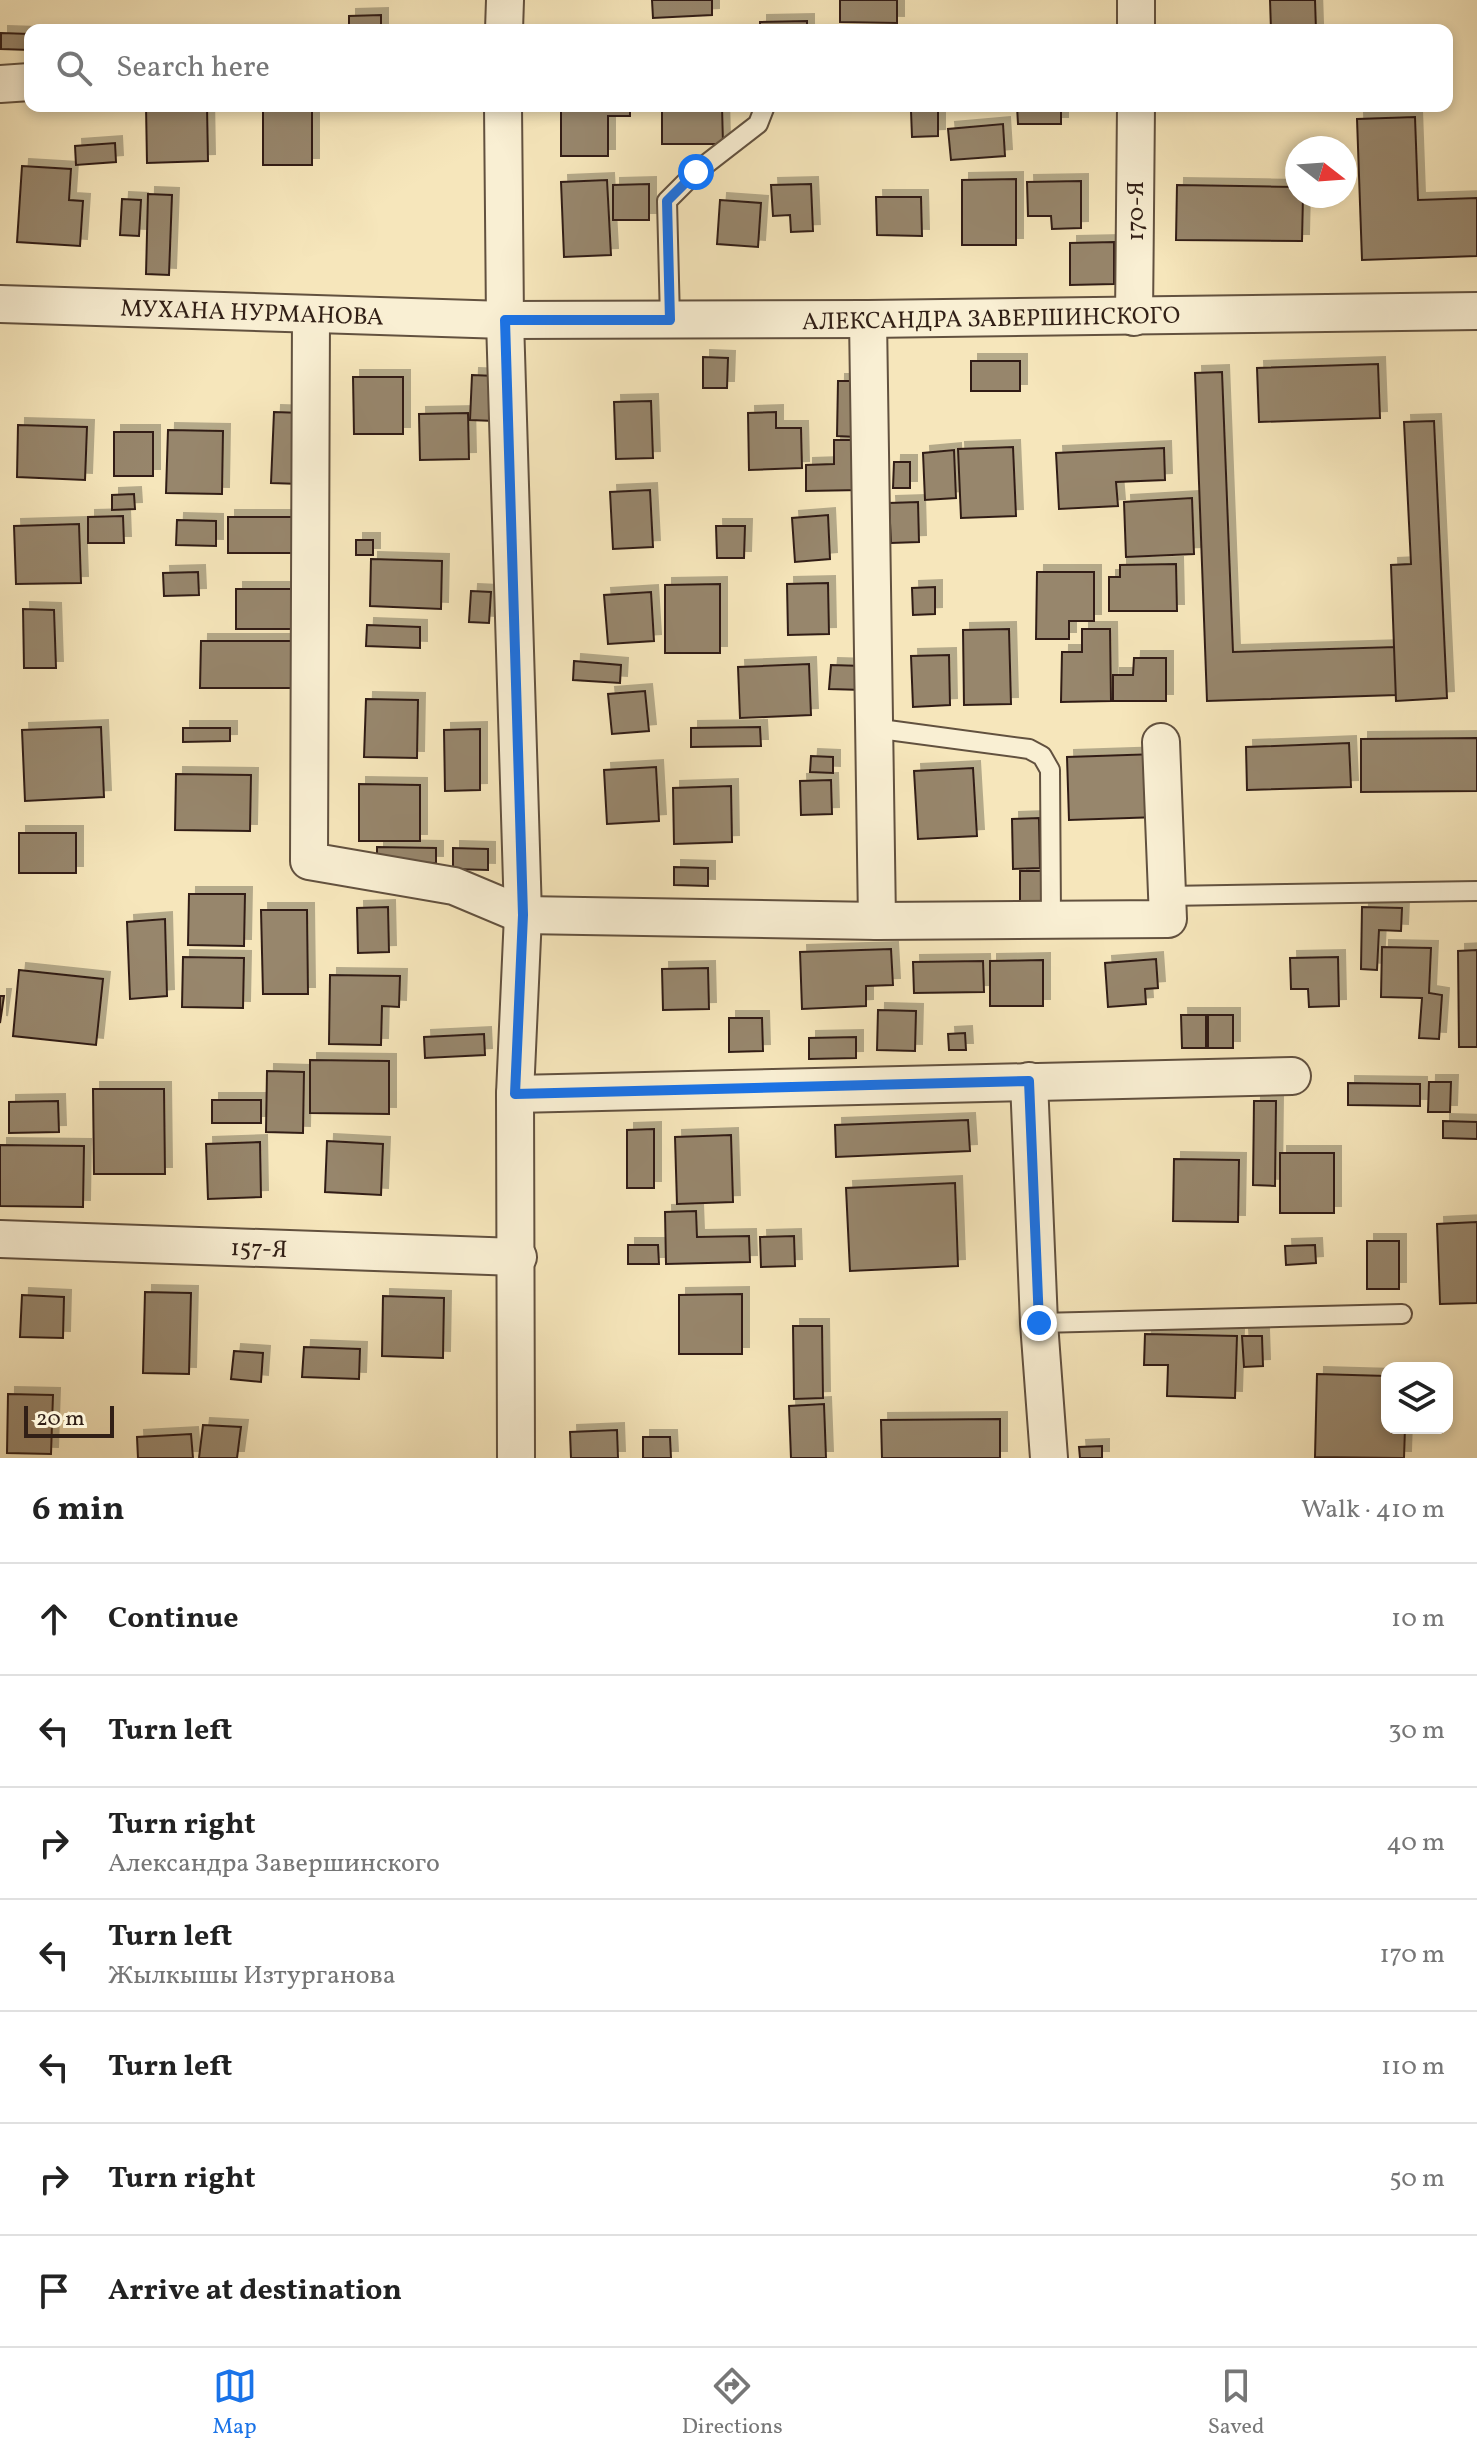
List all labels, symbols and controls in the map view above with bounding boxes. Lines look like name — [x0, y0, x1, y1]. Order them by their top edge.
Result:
search box — [24, 24, 1453, 112]
icon: search — [52, 46, 96, 90]
text: Search here — [116, 47, 270, 89]
north arrow — [1285, 136, 1357, 208]
route start — [678, 154, 714, 190]
street label: 170-Я — [1120, 181, 1154, 241]
street label: МУХАНА НУРМАНОВА — [120, 292, 384, 336]
street label: АЛЕКСАНДРА ЗАВЕРШИНСКОГО — [802, 300, 1180, 340]
street label: 157-Я — [230, 1232, 288, 1268]
route end — [1021, 1305, 1057, 1341]
map controls — [1381, 1362, 1453, 1434]
button: layers — [1381, 1362, 1453, 1434]
scale bar — [24, 1402, 114, 1438]
text: 20 m — [36, 1404, 85, 1435]
text: 6 min — [32, 1487, 125, 1534]
text: Walk · 410 m — [1301, 1492, 1445, 1528]
icon: ahead — [32, 1597, 76, 1641]
text: Continue — [108, 1598, 239, 1640]
text: 10 m — [1391, 1601, 1445, 1637]
icon: left — [32, 1709, 76, 1753]
text: Turn left — [108, 1710, 232, 1752]
text: 30 m — [1388, 1713, 1445, 1749]
text: Turn right — [108, 1804, 256, 1846]
icon: right — [32, 1821, 76, 1865]
text: 40 m — [1386, 1825, 1445, 1861]
text: Александра Завершинского — [108, 1846, 440, 1882]
text: Turn left — [108, 1916, 232, 1958]
icon: left — [32, 1933, 76, 1977]
text: 170 m — [1380, 1937, 1445, 1973]
text: Жылкышы Изтурганова — [108, 1958, 396, 1994]
icon: left — [32, 2045, 76, 2089]
text: Turn left — [108, 2046, 232, 2088]
text: 110 m — [1381, 2049, 1445, 2085]
icon: right — [32, 2157, 76, 2201]
text: Turn right — [108, 2158, 256, 2200]
text: 50 m — [1389, 2161, 1445, 2197]
icon: arrive — [32, 2269, 76, 2313]
text: Arrive at destination — [108, 2270, 402, 2312]
tab: Map — [213, 2364, 257, 2443]
tab: Directions — [682, 2364, 783, 2443]
tab: Saved — [1208, 2364, 1264, 2443]

